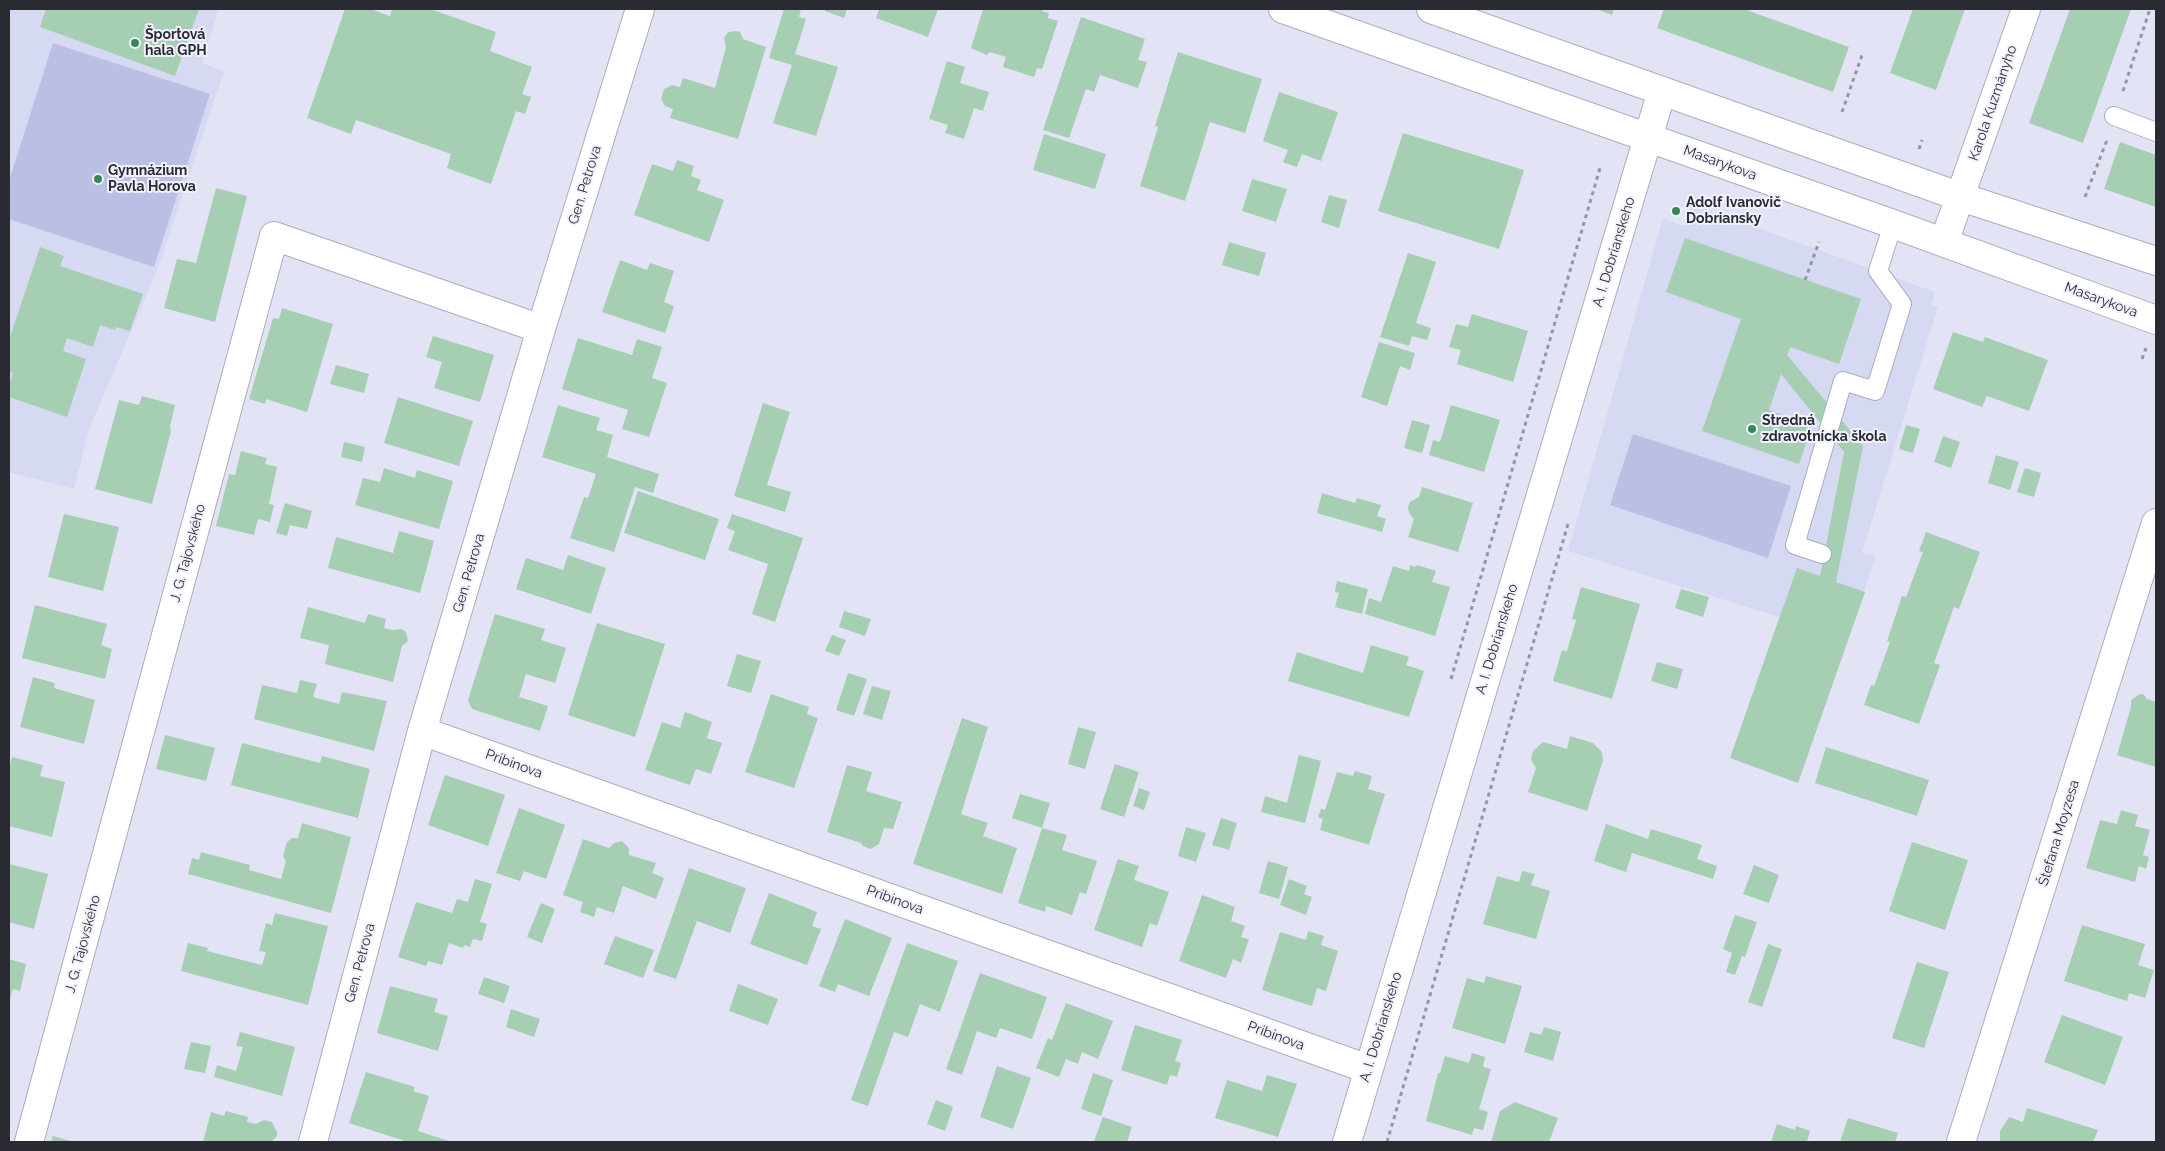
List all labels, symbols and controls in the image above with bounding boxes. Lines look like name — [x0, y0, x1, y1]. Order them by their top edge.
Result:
place label: Športová hala GPH — [145, 27, 207, 59]
marker: Športová hala GPH — [129, 37, 141, 49]
street label: Karola Kuzmányho — [1965, 43, 2021, 163]
street label: Masarykova — [1681, 142, 1759, 184]
street label: Gen. Petrova — [565, 143, 605, 227]
place label: Gymnázium Pavla Horova — [108, 163, 196, 196]
marker: Gymnázium Pavla Horova — [92, 173, 104, 185]
street label: A. I. Dobrianskeho — [1589, 195, 1639, 309]
place label: Adolf Ivanovič Dobriansky — [1686, 195, 1781, 228]
marker: Adolf Ivanovič Dobriansky — [1670, 205, 1682, 217]
street label: Masarykova — [2062, 279, 2140, 321]
place label: Stredná zdravotnícka škola — [1762, 413, 1887, 446]
marker: Stredná zdravotnícka škola — [1746, 423, 1758, 435]
street label: J. G. Tajovského — [167, 502, 209, 604]
street label: Gen. Petrova — [450, 531, 488, 615]
street label: A. I. Dobrianskeho — [1472, 582, 1522, 696]
street label: Pribinova — [483, 746, 545, 782]
street label: Štefana Moyzesa — [2035, 778, 2083, 888]
street label: Pribinova — [864, 882, 926, 918]
street label: J. G. Tajovského — [62, 893, 104, 995]
street label: Gen. Petrova — [341, 921, 379, 1005]
street label: A. I. Dobrianskeho — [1356, 970, 1406, 1084]
street label: Pribinova — [1245, 1018, 1307, 1054]

